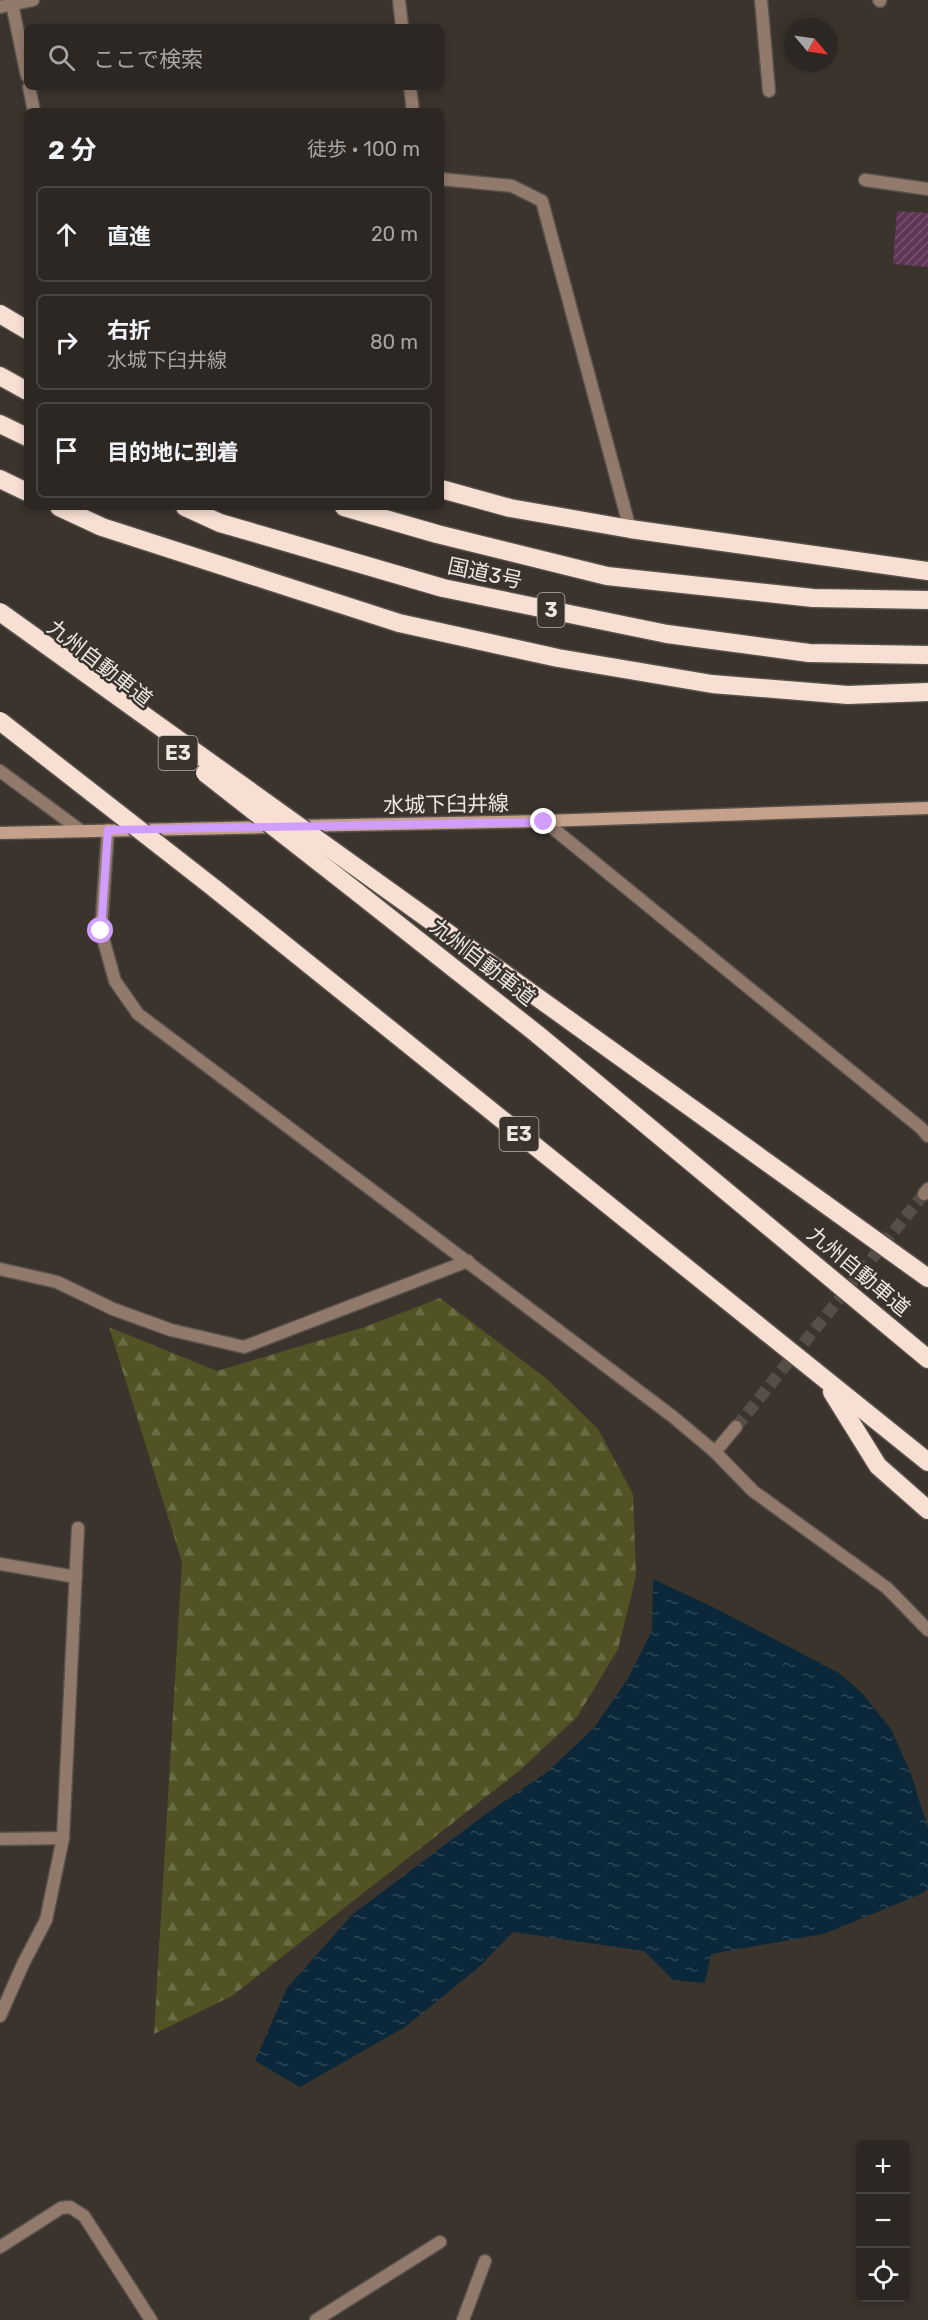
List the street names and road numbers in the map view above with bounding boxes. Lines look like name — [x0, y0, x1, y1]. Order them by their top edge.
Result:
street label: 国道3号 — [445, 553, 525, 593]
road number: 3 — [538, 593, 564, 627]
street label: 九州自動車道 — [43, 614, 157, 712]
road number: E3 — [158, 736, 198, 770]
street label: 水城下臼井線 — [383, 790, 509, 818]
street label: 九州自動車道 — [426, 913, 540, 1011]
road number: E3 — [500, 1117, 538, 1151]
street label: 九州自動車道 — [803, 1221, 915, 1321]

